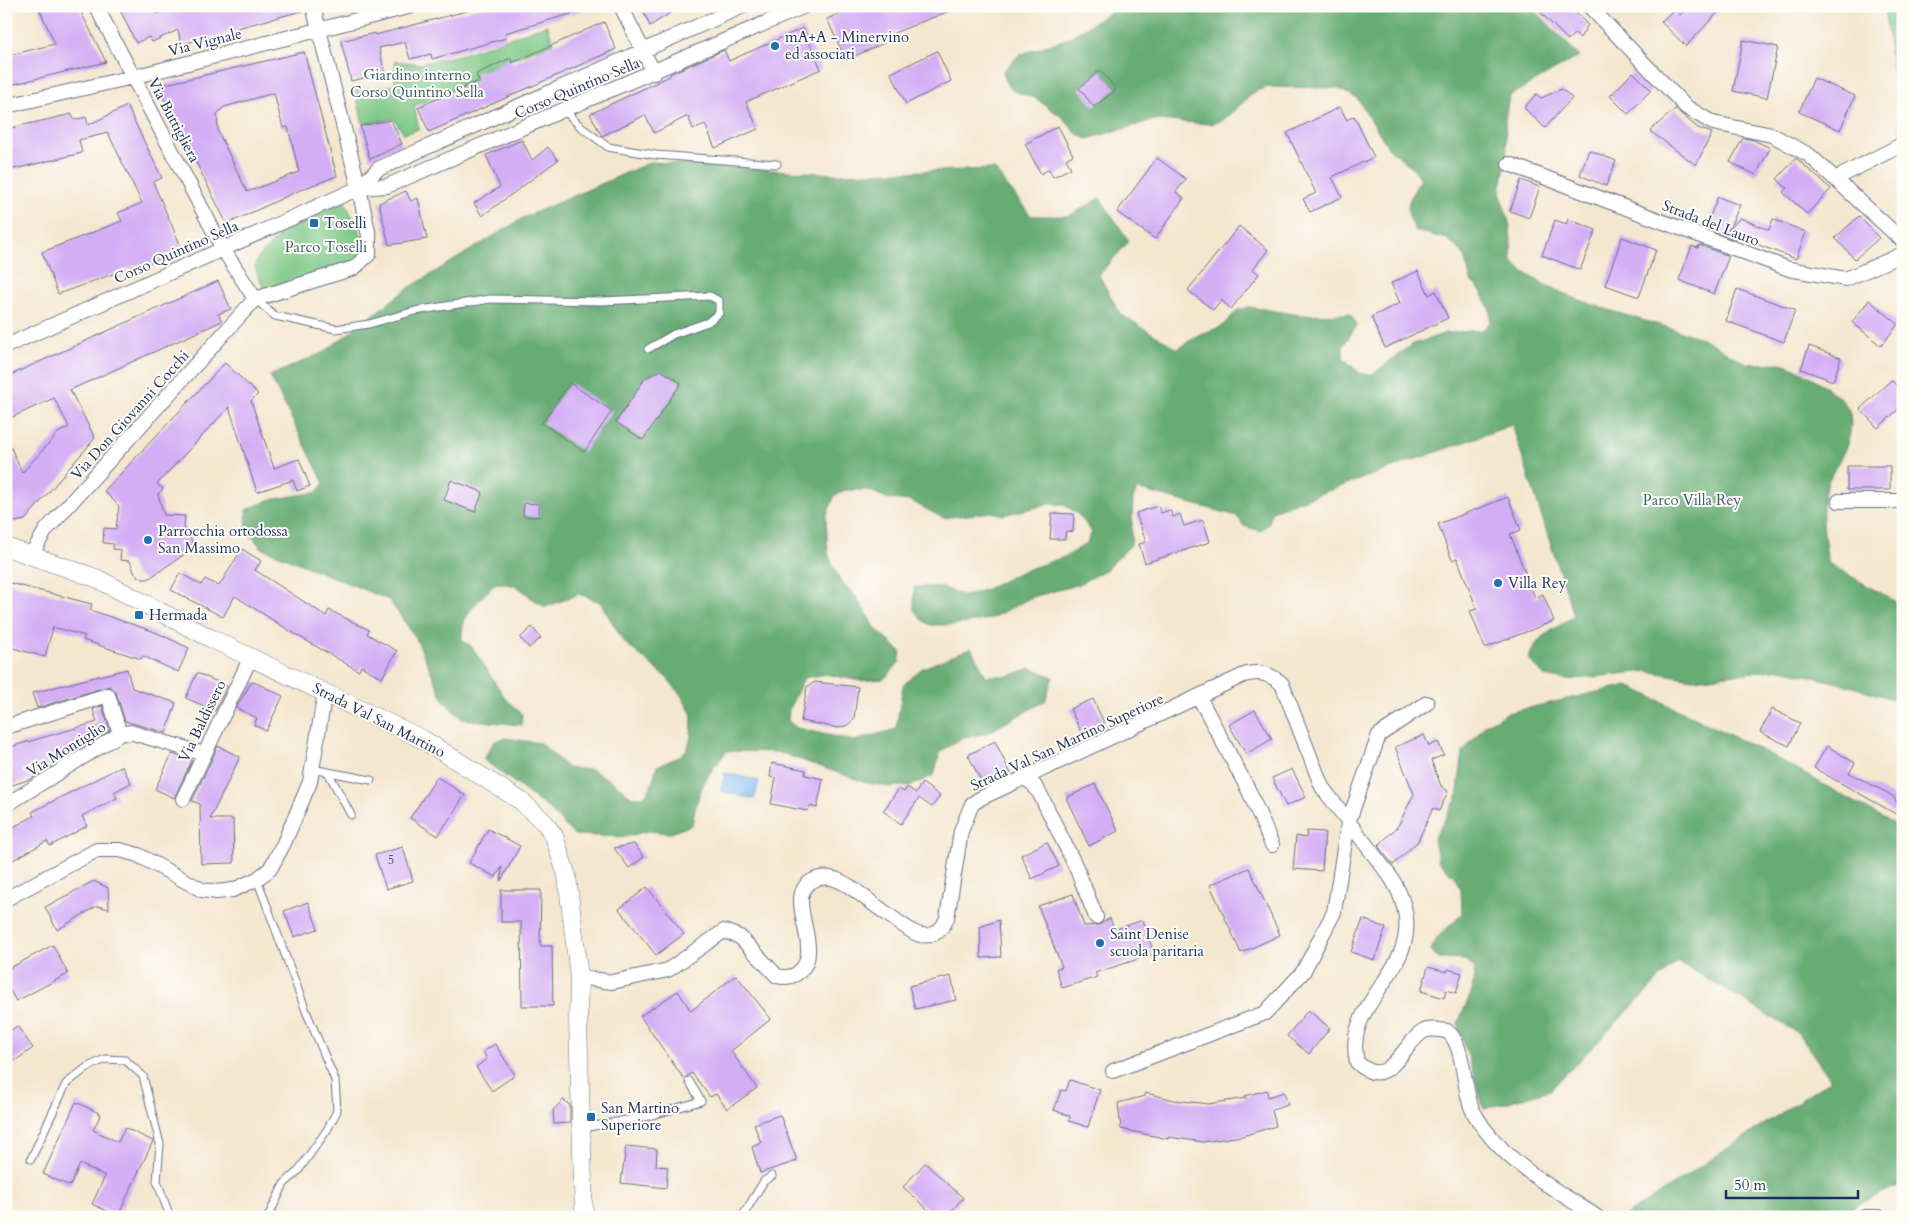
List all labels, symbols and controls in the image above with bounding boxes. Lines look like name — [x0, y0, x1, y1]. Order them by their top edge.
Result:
street label: Via Vignale — [166, 23, 244, 61]
place label: mA+A - Minervino ed associati — [785, 27, 909, 64]
marker: mA+A - Minervino ed associati — [769, 40, 781, 52]
street label: Corso Quintino Sella — [511, 52, 643, 123]
park label: Giardino interno Corso Quintino Sella — [350, 65, 485, 102]
street label: Via Buttigliera — [143, 74, 205, 166]
street label: Strada del Lauro — [1659, 195, 1763, 251]
place label: Toselli — [324, 213, 367, 233]
street label: Corso Quintino Sella — [111, 215, 242, 288]
marker: Toselli — [308, 217, 320, 229]
park label: Parco Toselli — [285, 237, 367, 257]
street label: Via Don Giovanni Cocchi — [66, 346, 194, 484]
park label: Parco Villa Rey — [1643, 490, 1741, 510]
place label: Parrocchia ortodossa San Massimo — [158, 521, 289, 558]
marker: Parrocchia ortodossa San Massimo — [142, 534, 154, 546]
place label: Villa Rey — [1508, 573, 1567, 593]
marker: Villa Rey — [1492, 577, 1504, 589]
place label: Hermada — [149, 605, 208, 625]
marker: Hermada — [133, 609, 145, 621]
street label: Via Baldissero — [174, 677, 230, 765]
street label: Strada Val San Martino — [309, 678, 449, 762]
street label: Strada Val San Martino Superiore — [967, 688, 1167, 796]
street label: Via Montiglio — [23, 717, 109, 781]
house number: 5 — [388, 852, 394, 868]
place label: Saint Denise scuola paritaria — [1110, 924, 1205, 961]
marker: Saint Denise scuola paritaria — [1094, 937, 1106, 949]
place label: San Martino Superiore — [601, 1098, 679, 1135]
marker: San Martino Superiore — [585, 1111, 597, 1123]
scale bar — [1726, 1168, 1859, 1200]
text: 50 m — [1734, 1175, 1766, 1195]

